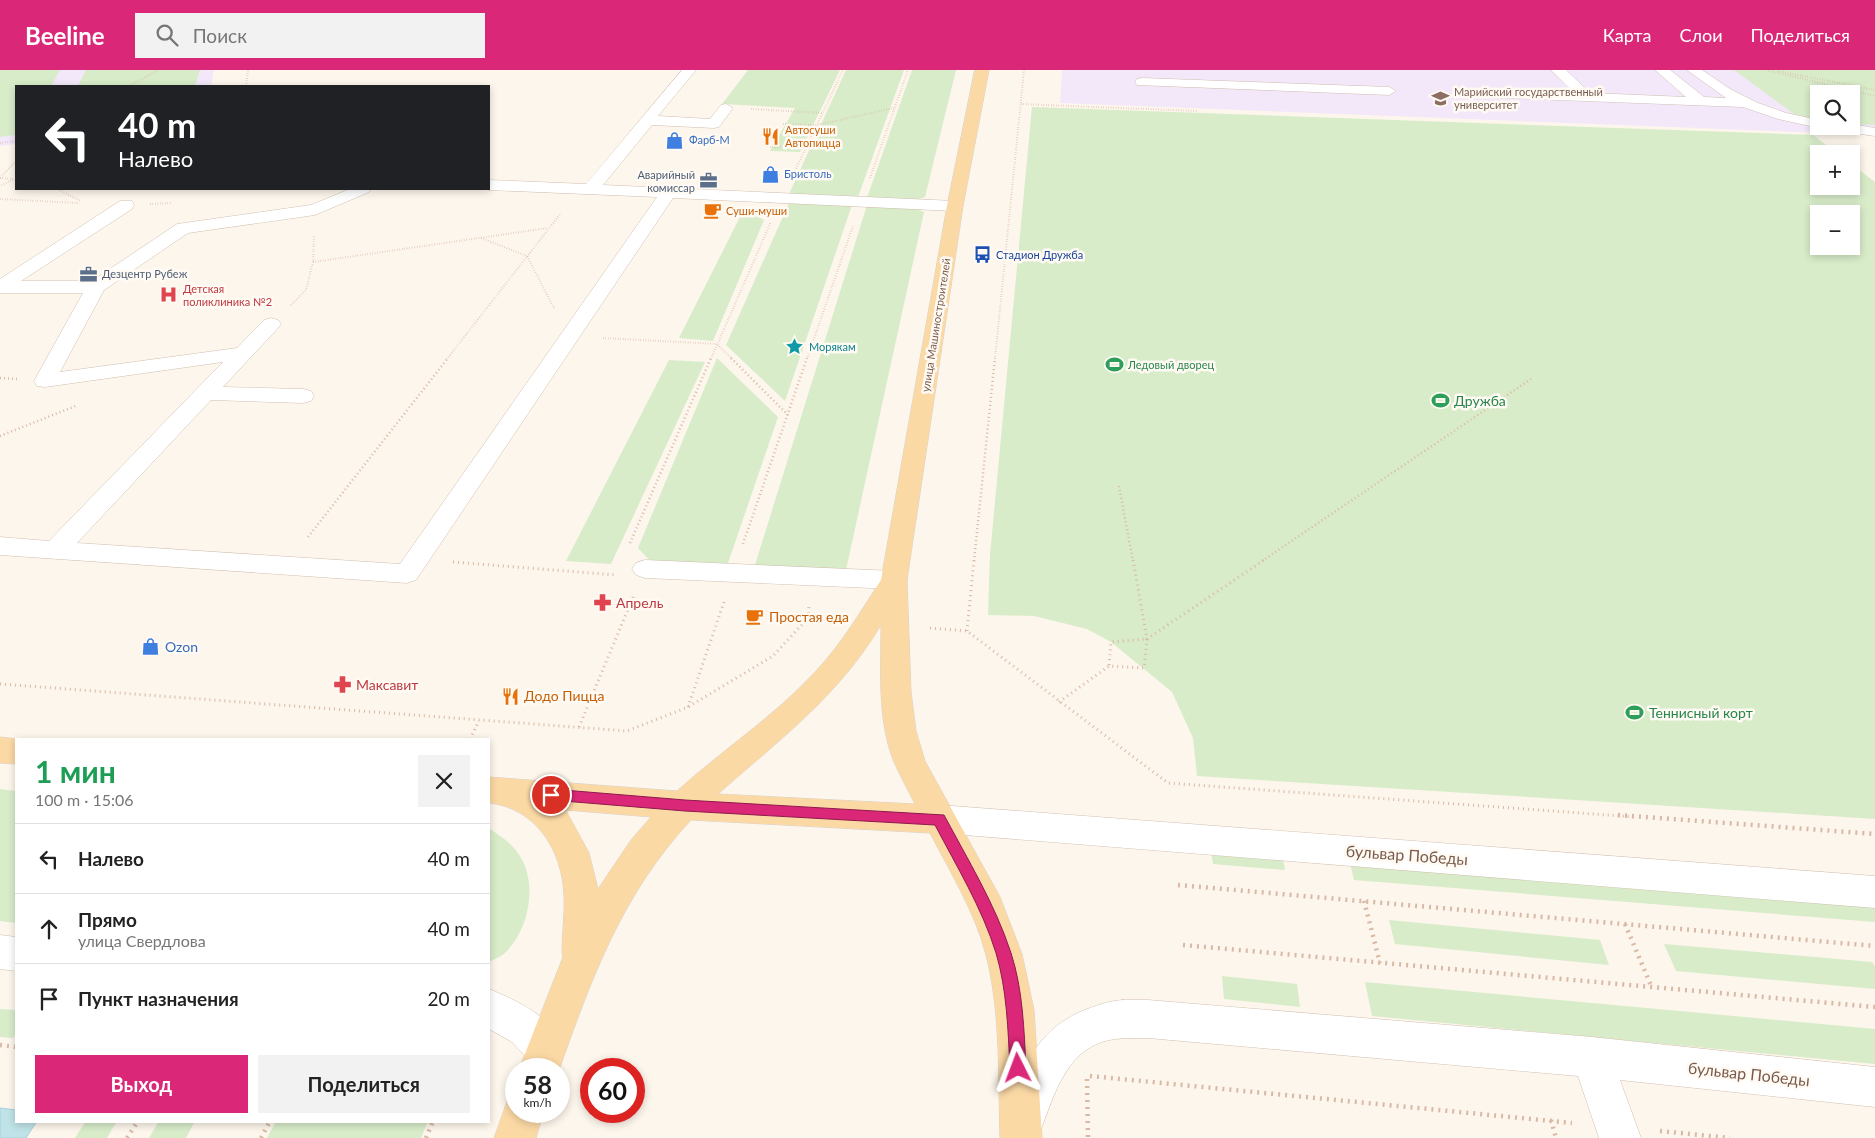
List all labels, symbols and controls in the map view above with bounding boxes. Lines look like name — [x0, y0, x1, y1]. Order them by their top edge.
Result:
search box — [135, 13, 485, 58]
text: Beeline — [25, 21, 105, 50]
icon: search — [153, 21, 181, 49]
text: Поиск — [193, 24, 247, 47]
text: Карта — [1603, 24, 1651, 46]
text: Слои — [1679, 24, 1723, 46]
text: Поделиться — [1751, 24, 1850, 46]
place label: Марийский государственный университет — [1454, 85, 1603, 111]
map controls — [1810, 85, 1860, 255]
button: search — [1810, 85, 1860, 135]
school or university icon: Марийский государственный университет — [1430, 88, 1450, 108]
text: 40 m — [118, 103, 196, 145]
icon: left — [35, 105, 100, 170]
place label: Автосуши Автопицца — [785, 123, 841, 149]
restaurant icon: Автосуши Автопицца — [761, 126, 781, 146]
shop icon: Фарб-М — [665, 130, 685, 150]
place label: Фарб-М — [689, 133, 730, 146]
text: Налево — [118, 145, 193, 172]
button: + — [1810, 145, 1860, 195]
shop icon: Бристоль — [760, 164, 780, 184]
place label: Бристоль — [784, 167, 832, 180]
place label: Аварийный комиссар — [637, 168, 695, 194]
office icon: Аварийный комиссар — [699, 171, 719, 191]
cafe icon: Суши-муши — [702, 201, 722, 221]
place label: Суши-муши — [726, 204, 787, 217]
button: − — [1810, 205, 1860, 255]
bus stop icon: Стадион Дружба — [972, 245, 992, 265]
place label: Стадион Дружба — [996, 248, 1083, 261]
street label: улица Машиностроителей — [918, 257, 953, 393]
office icon: Дезцентр Рубеж — [78, 264, 98, 284]
place label: Дезцентр Рубеж — [102, 267, 188, 280]
place label: Детская поликлиника №2 — [183, 282, 272, 308]
hospital icon: Детская поликлиника №2 — [159, 285, 179, 305]
place icon: Морякам — [785, 337, 805, 357]
place label: Морякам — [809, 340, 856, 353]
sports icon: Ледовый дворец — [1104, 355, 1124, 375]
place label: Ледовый дворец — [1127, 358, 1215, 371]
sports icon: Дружба — [1430, 391, 1450, 411]
place label: Дружба — [1454, 392, 1506, 409]
pharmacy icon: Апрель — [592, 593, 612, 613]
place label: Апрель — [616, 594, 664, 611]
cafe icon: Простая еда — [745, 607, 765, 627]
place label: Простая еда — [769, 608, 849, 625]
shop icon: Ozon — [141, 637, 161, 657]
place label: Ozon — [165, 638, 198, 655]
pharmacy icon: Максавит — [332, 675, 352, 695]
place label: Максавит — [356, 676, 418, 693]
restaurant icon: Додо Пицца — [500, 686, 520, 706]
place label: Додо Пицца — [524, 687, 604, 704]
sports icon: Теннисный корт — [1625, 703, 1645, 723]
place label: Теннисный корт — [1649, 704, 1753, 721]
text: 1 мин — [35, 753, 116, 789]
button: close — [418, 755, 470, 807]
pin — [530, 774, 572, 816]
icon: arrive — [537, 781, 565, 809]
text: 100 m · 15:06 — [35, 790, 134, 809]
street label: бульвар Победы — [1345, 841, 1469, 868]
icon: left — [35, 845, 63, 873]
text: Налево — [78, 847, 144, 870]
text: 40 m — [427, 847, 470, 870]
text: Прямо — [78, 908, 137, 931]
icon: ahead — [35, 915, 63, 943]
text: 40 m — [427, 917, 470, 940]
text: улица Свердлова — [78, 931, 206, 950]
icon: arrive — [35, 985, 63, 1013]
text: Пункт назначения — [78, 987, 239, 1010]
text: 20 m — [427, 987, 470, 1010]
position arrow — [991, 1041, 1043, 1093]
button: Выход — [35, 1055, 248, 1113]
button: Поделиться — [258, 1055, 470, 1113]
speed limit sign: 60 — [580, 1058, 645, 1123]
street label: бульвар Победы — [1687, 1058, 1811, 1089]
text: 58 — [523, 1069, 552, 1099]
text: km/h — [523, 1095, 552, 1110]

